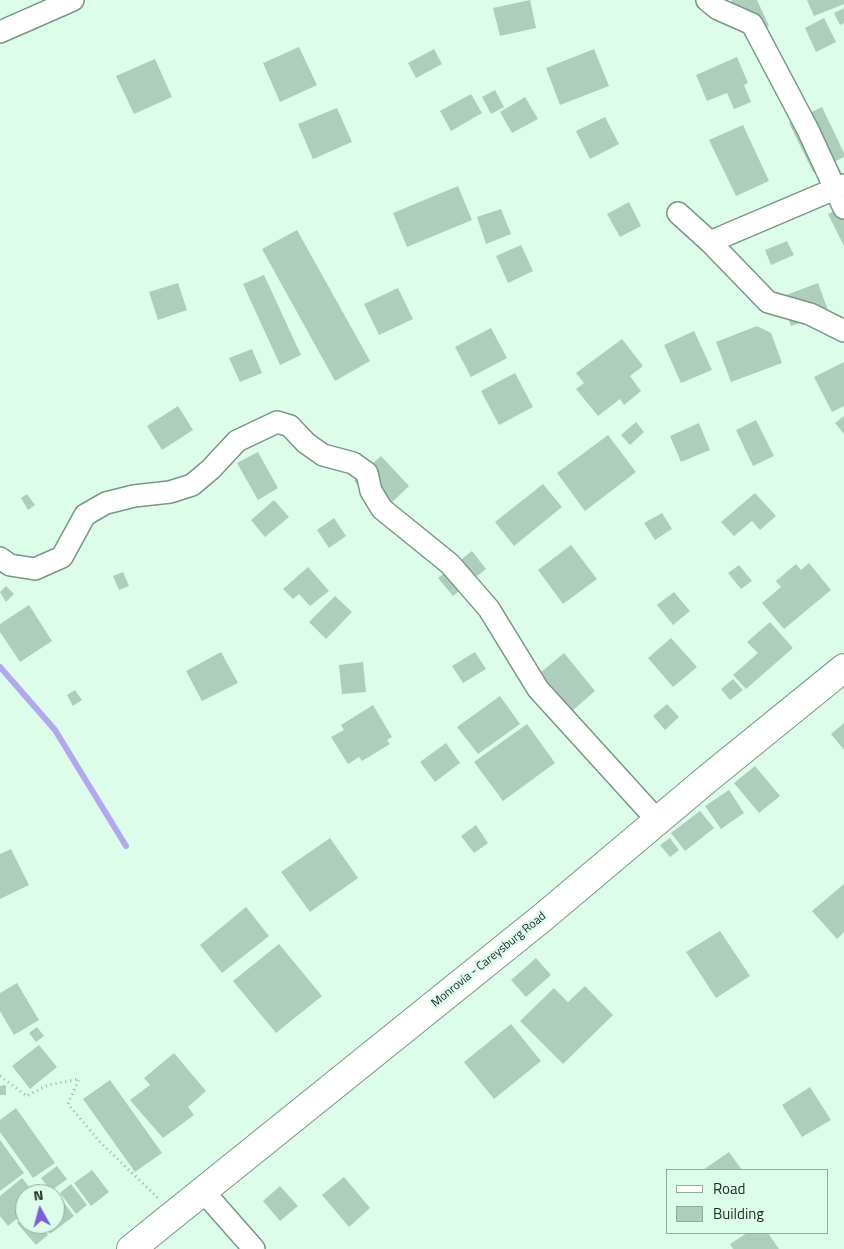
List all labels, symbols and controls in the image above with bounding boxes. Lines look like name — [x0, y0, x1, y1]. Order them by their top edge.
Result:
street label: Monrovia - Careysburg Road — [429, 909, 549, 1011]
legend — [666, 1169, 829, 1234]
text: Road — [713, 1177, 745, 1200]
north arrow — [15, 1184, 65, 1234]
text: N — [32, 1184, 44, 1206]
text: Building — [713, 1202, 764, 1225]

